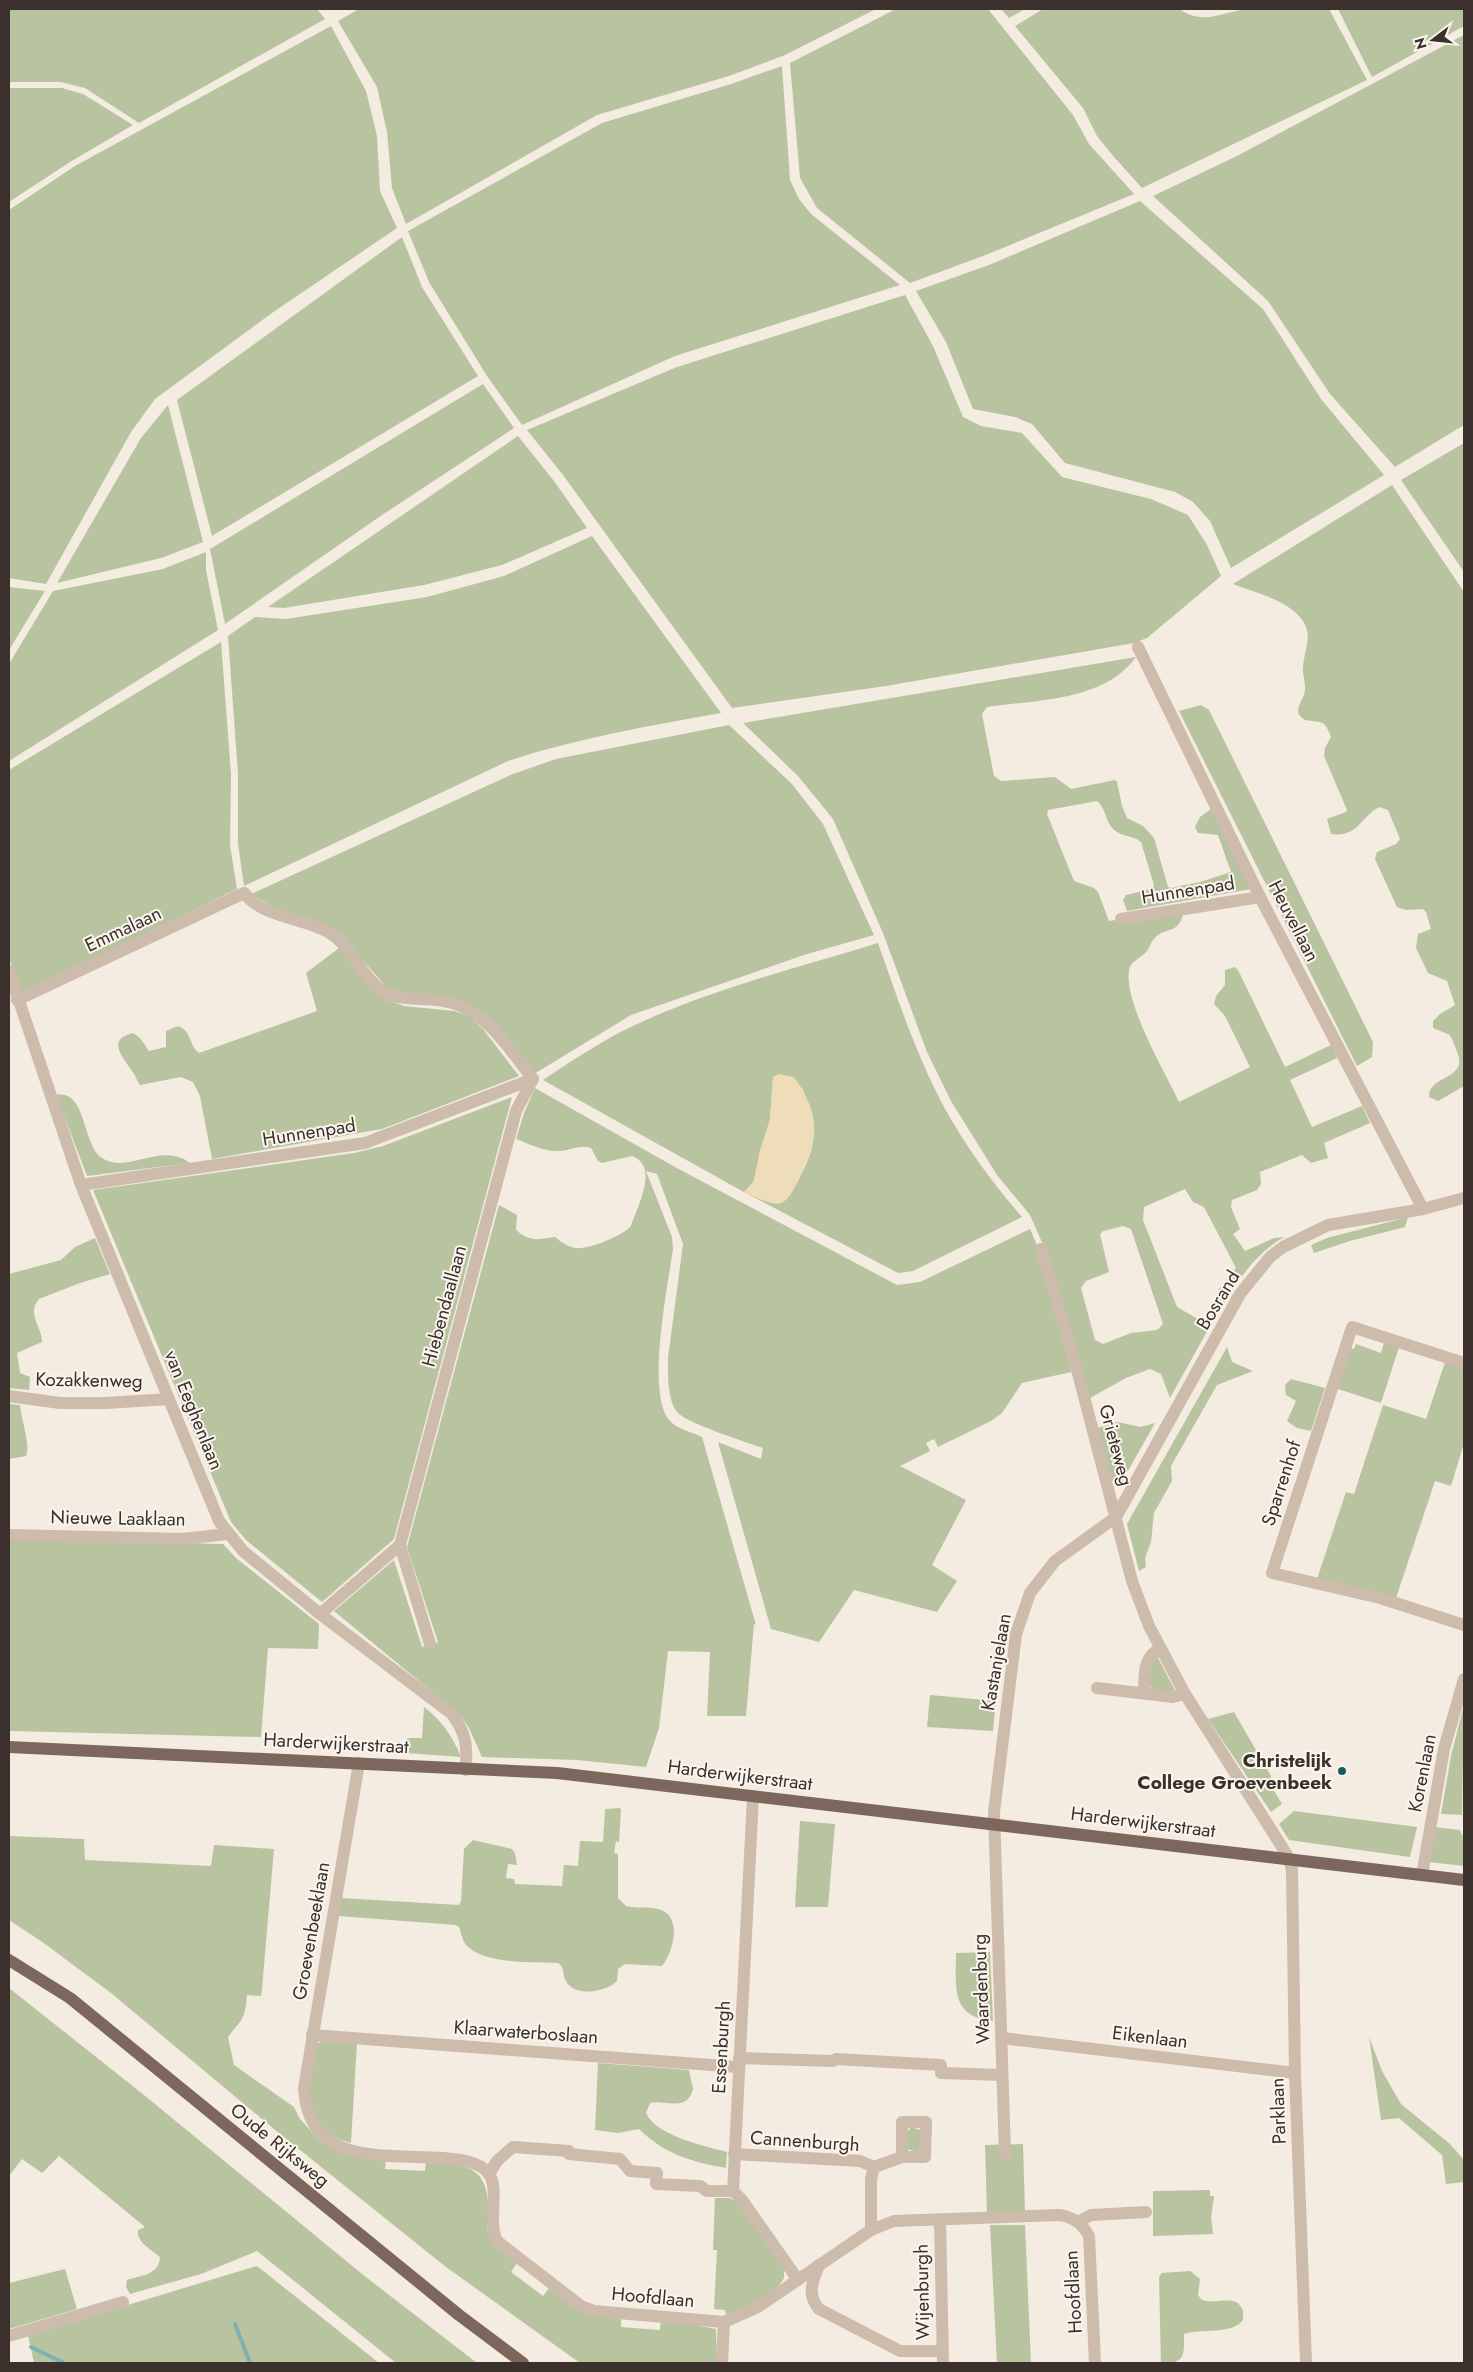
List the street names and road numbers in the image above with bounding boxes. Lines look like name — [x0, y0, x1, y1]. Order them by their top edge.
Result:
street label: Hunnenpad — [1139, 869, 1237, 911]
street label: Heuvellaan — [1262, 876, 1326, 966]
street label: Emmalaan — [80, 899, 166, 959]
street label: Hunnenpad — [260, 1111, 358, 1153]
street label: Hiebendaallaan — [415, 1242, 473, 1370]
street label: Bosrand — [1190, 1265, 1246, 1335]
street label: van Eeghenlaan — [158, 1346, 230, 1474]
street label: Kozakkenweg — [35, 1366, 143, 1394]
street label: Grieteweg — [1092, 1401, 1140, 1489]
street label: Sparrenhof — [1254, 1436, 1308, 1529]
street label: Nieuwe Laaklaan — [50, 1503, 186, 1533]
street label: Kastanjelaan — [974, 1611, 1018, 1713]
street label: Harderwijkerstraat — [263, 1726, 410, 1760]
street label: Korenlaan — [1401, 1732, 1443, 1814]
street label: Harderwijkerstraat — [666, 1753, 814, 1797]
street label: Harderwijkerstraat — [1069, 1800, 1217, 1844]
street label: Groevenbeeklaan — [286, 1860, 336, 2002]
street label: Waardenburg — [966, 1933, 996, 2045]
street label: Essenburgh — [705, 2000, 737, 2094]
street label: Klaarwaterboslaan — [453, 2013, 599, 2051]
street label: Eikenlaan — [1111, 2019, 1189, 2055]
street label: Parklaan — [1263, 2077, 1293, 2145]
street label: Oude Rijksweg — [225, 2096, 335, 2194]
street label: Cannenburgh — [749, 2124, 861, 2158]
street label: Wijenburgh — [908, 2244, 936, 2340]
street label: Hoofdlaan — [1057, 2250, 1089, 2334]
street label: Hoofdlaan — [610, 2280, 696, 2314]

